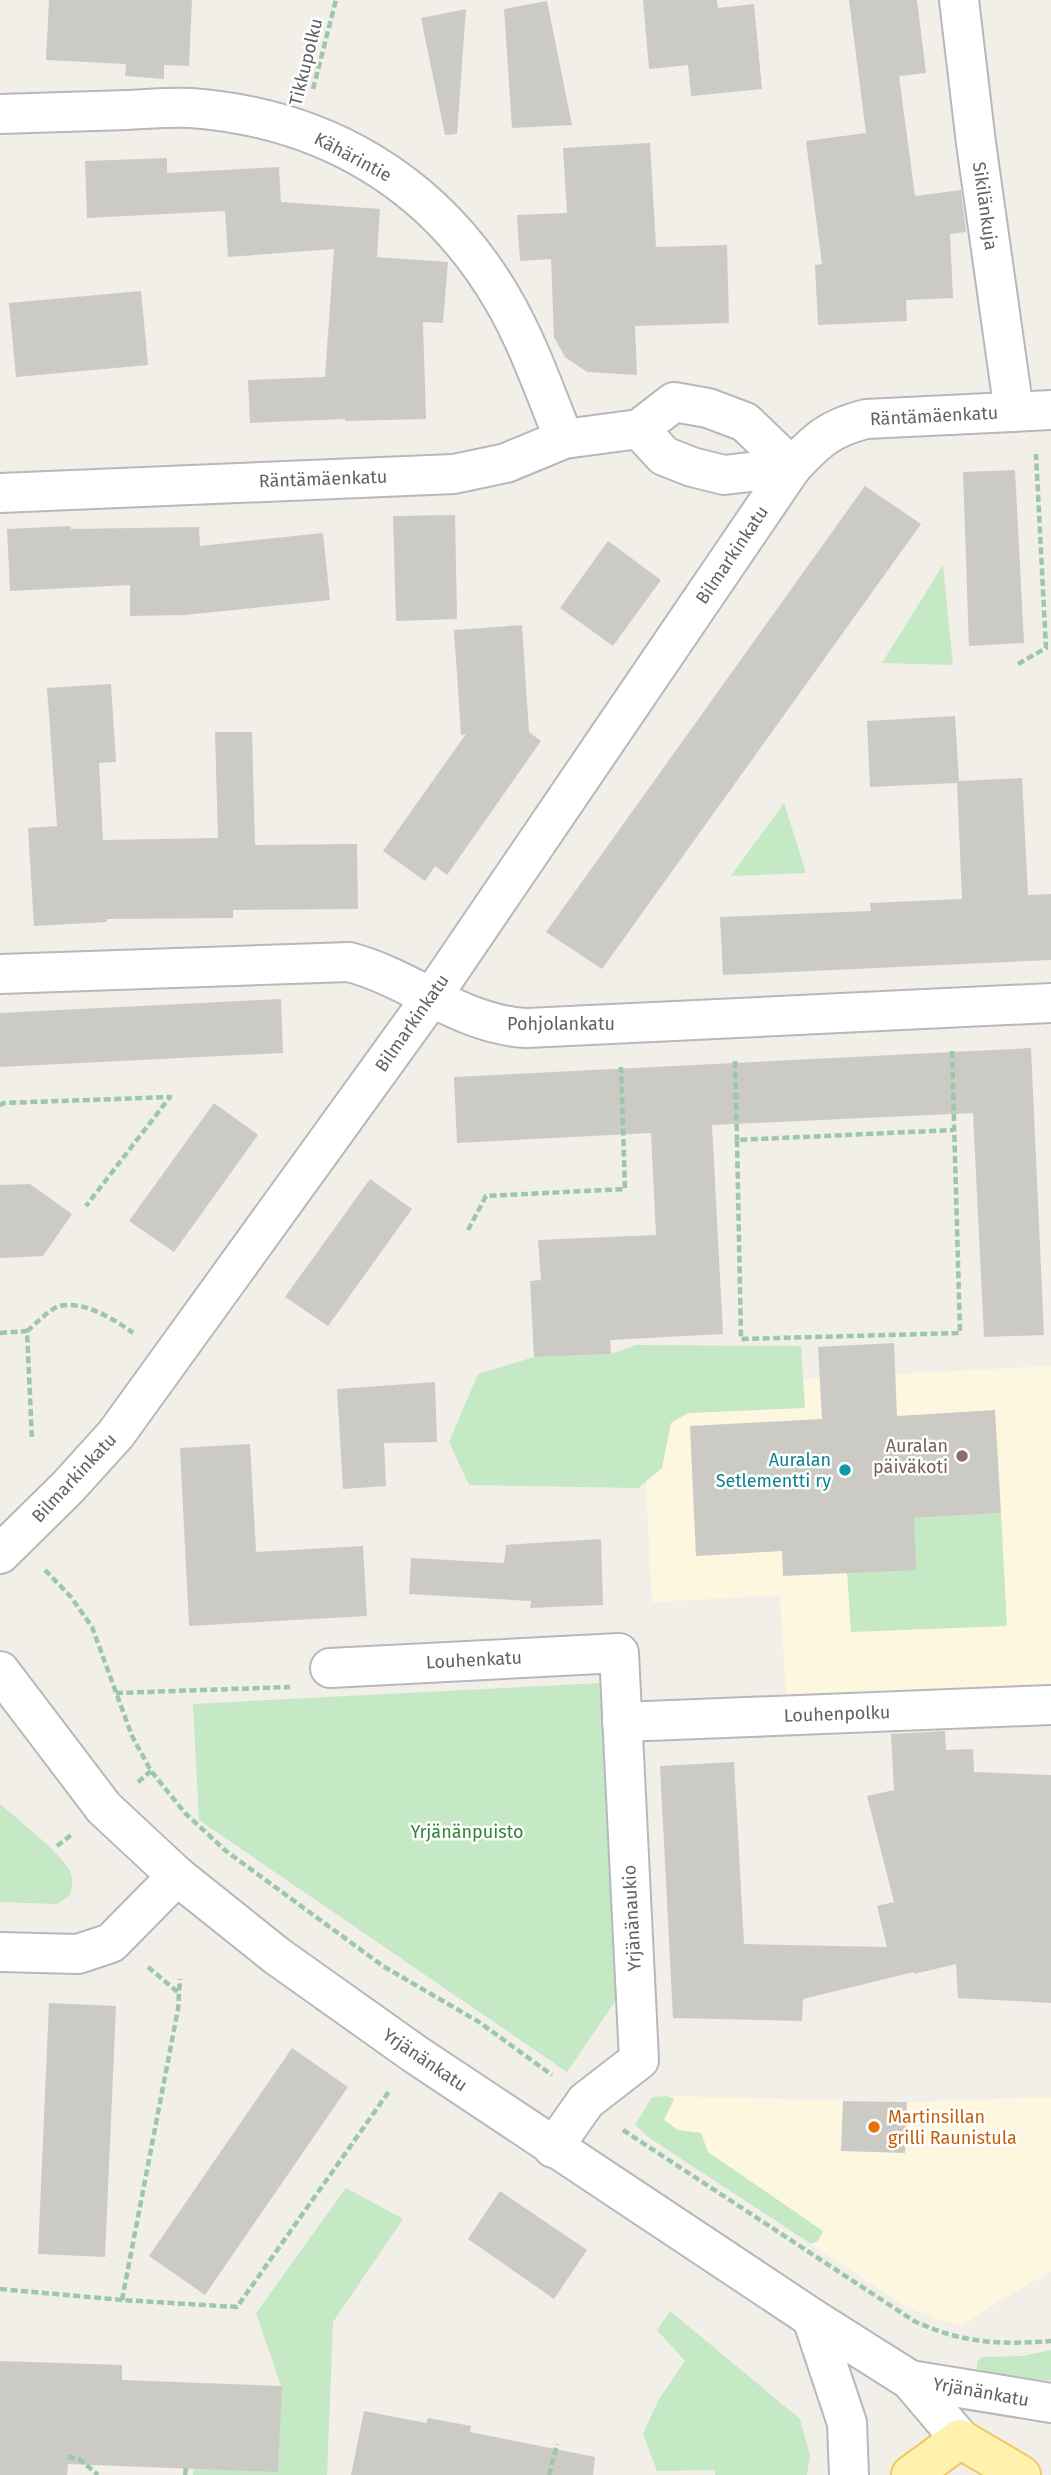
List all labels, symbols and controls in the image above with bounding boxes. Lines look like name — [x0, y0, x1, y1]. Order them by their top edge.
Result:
street label: Tikkupolku — [285, 16, 327, 108]
street label: Kähärintie — [310, 127, 396, 187]
street label: Sikilänkuja — [968, 160, 1002, 252]
street label: Räntämäenkatu — [869, 402, 999, 430]
street label: Räntämäenkatu — [258, 466, 388, 492]
street label: Bilmarkinkatu — [691, 502, 773, 608]
street label: Bilmarkinkatu — [370, 970, 454, 1076]
street label: Pohjolankatu — [507, 1013, 615, 1035]
street label: Bilmarkinkatu — [27, 1429, 121, 1527]
place label: Auralan päiväkoti — [873, 1435, 948, 1478]
marker: Auralan päiväkoti — [954, 1448, 970, 1464]
place label: Auralan Setlementti ry — [716, 1449, 831, 1492]
marker: Auralan Setlementti ry — [837, 1462, 853, 1478]
street label: Louhenkatu — [425, 1646, 523, 1674]
street label: Louhenpolku — [783, 1701, 891, 1727]
park label: Yrjänänpuisto — [411, 1821, 523, 1843]
street label: Yrjänänaukio — [618, 1864, 646, 1972]
street label: Yrjänänkatu — [379, 2024, 471, 2096]
place label: Martinsillan grilli Raunistula — [888, 2106, 1017, 2149]
marker: Martinsillan grilli Raunistula — [866, 2119, 882, 2135]
street label: Yrjänänkatu — [931, 2373, 1031, 2411]

